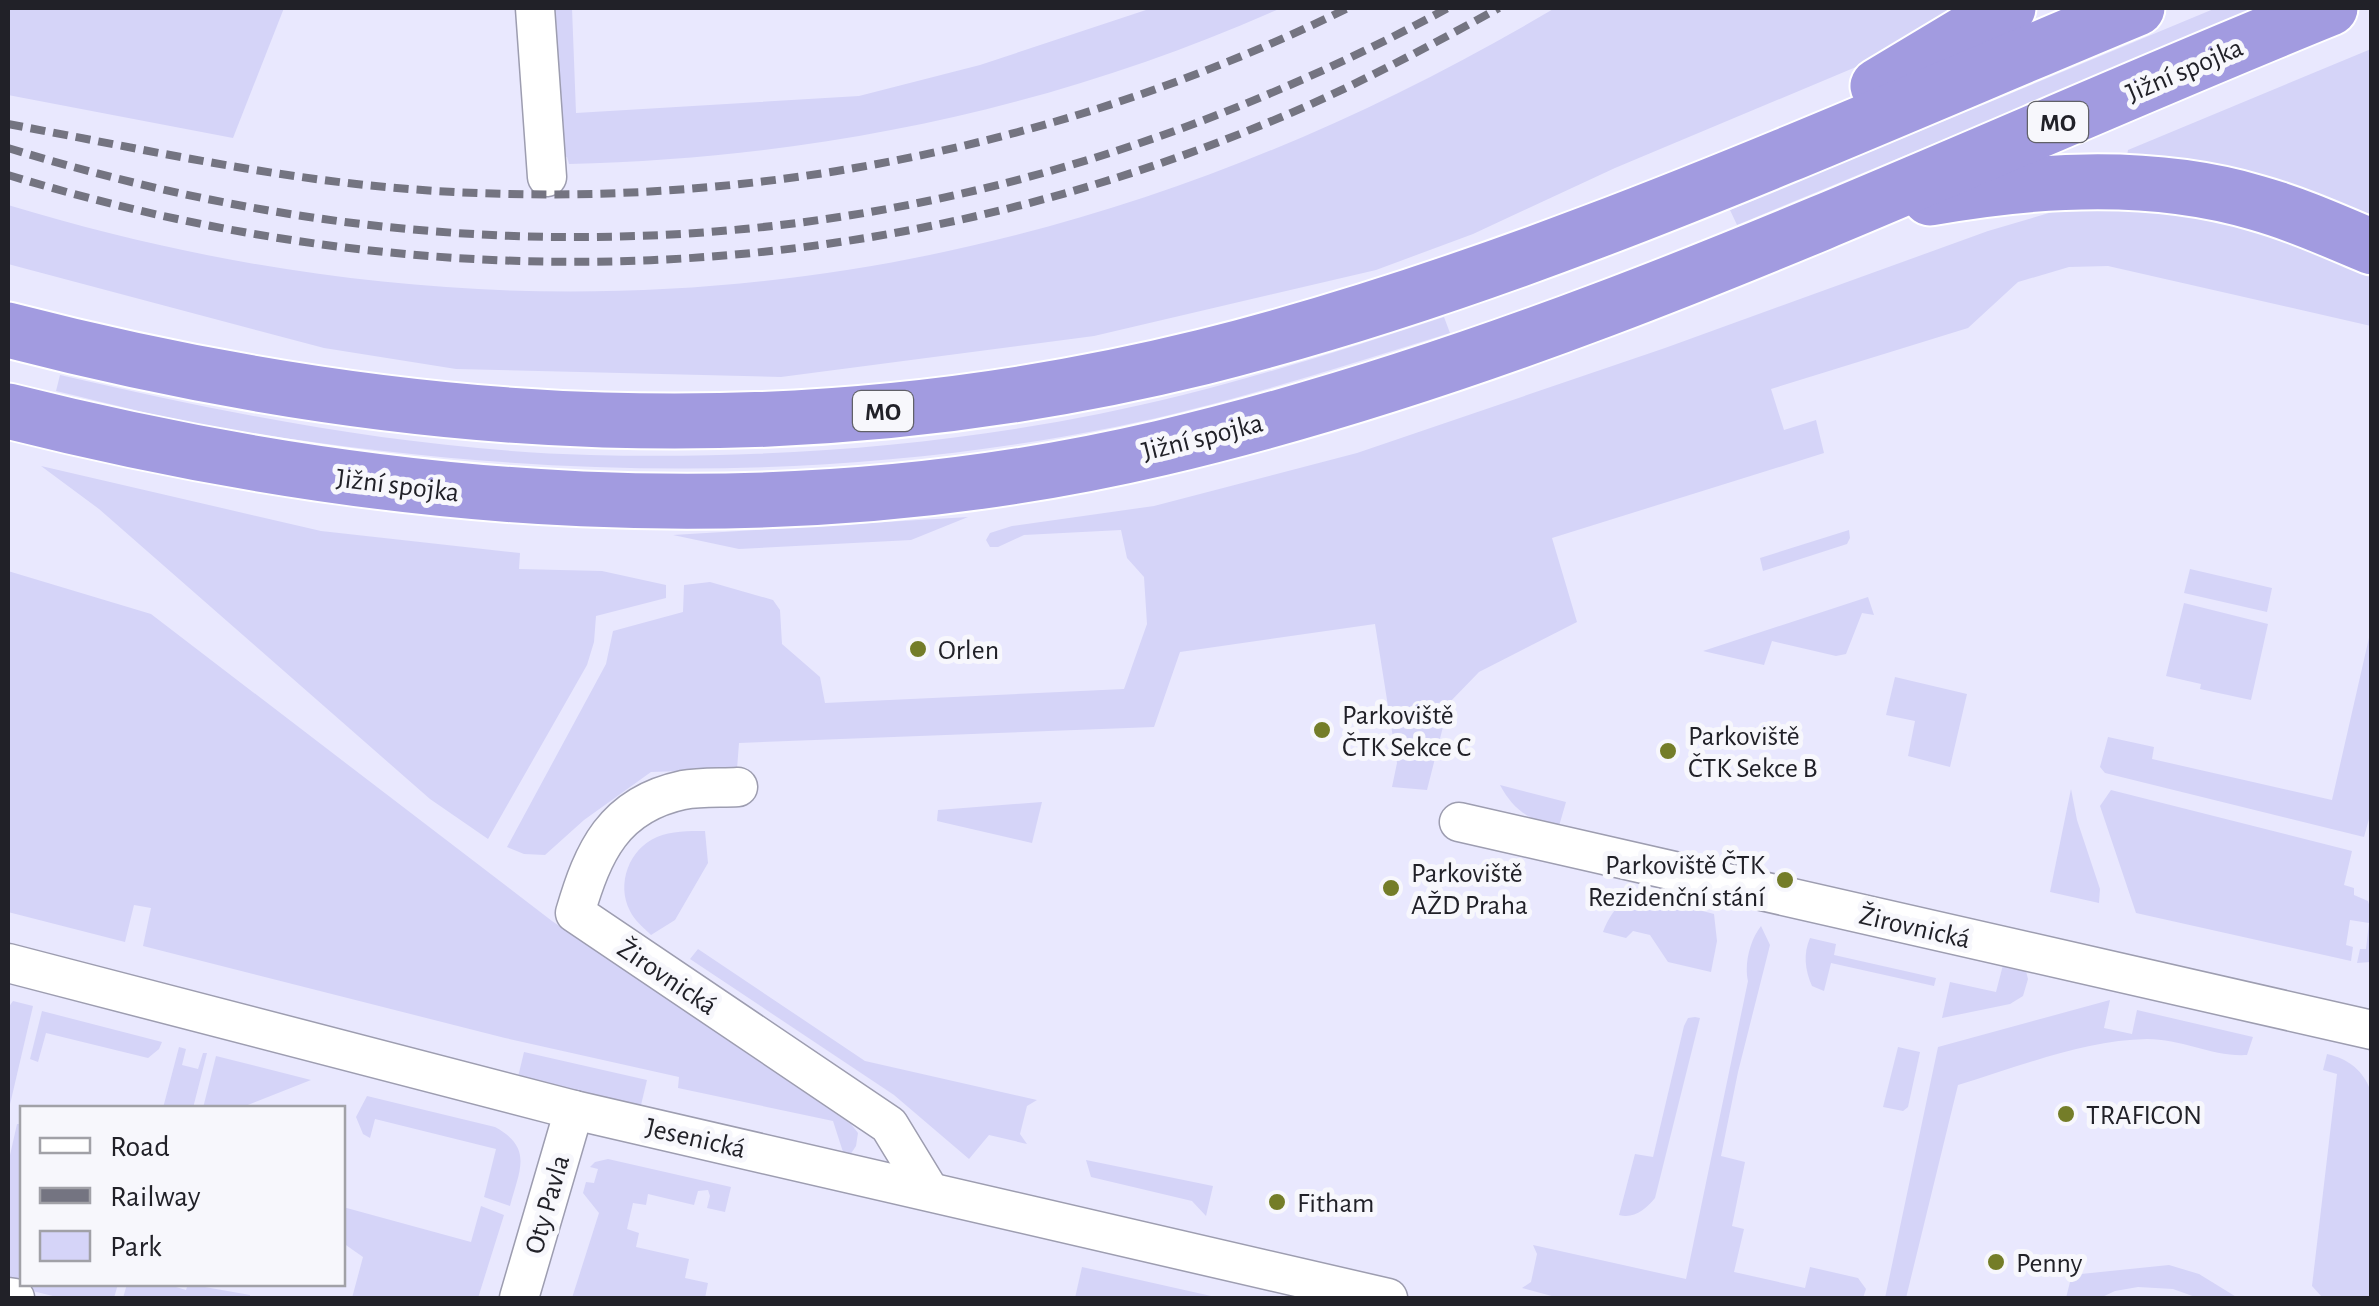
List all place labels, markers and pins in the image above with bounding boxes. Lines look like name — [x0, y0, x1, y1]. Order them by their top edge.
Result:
place label: Orlen — [938, 637, 999, 665]
marker: Orlen — [907, 638, 929, 660]
place label: Parkoviště ČTK Sekce C — [1342, 702, 1471, 762]
marker: Parkoviště ČTK Sekce C — [1311, 719, 1333, 741]
place label: Parkoviště ČTK Sekce B — [1688, 723, 1817, 783]
marker: Parkoviště ČTK Sekce B — [1657, 740, 1679, 762]
place label: Parkoviště ČTK Rezidenční stání — [1588, 850, 1766, 912]
place label: Parkoviště AŽD Praha — [1411, 860, 1528, 920]
marker: Parkoviště ČTK Rezidenční stání — [1774, 869, 1796, 891]
marker: Parkoviště AŽD Praha — [1380, 877, 1402, 899]
place label: TRAFICON — [2086, 1102, 2202, 1130]
marker: TRAFICON — [2055, 1103, 2077, 1125]
place label: Fitham — [1297, 1190, 1374, 1218]
marker: Fitham — [1266, 1191, 1288, 1213]
place label: Penny — [2016, 1250, 2082, 1278]
marker: Penny — [1985, 1251, 2007, 1273]

